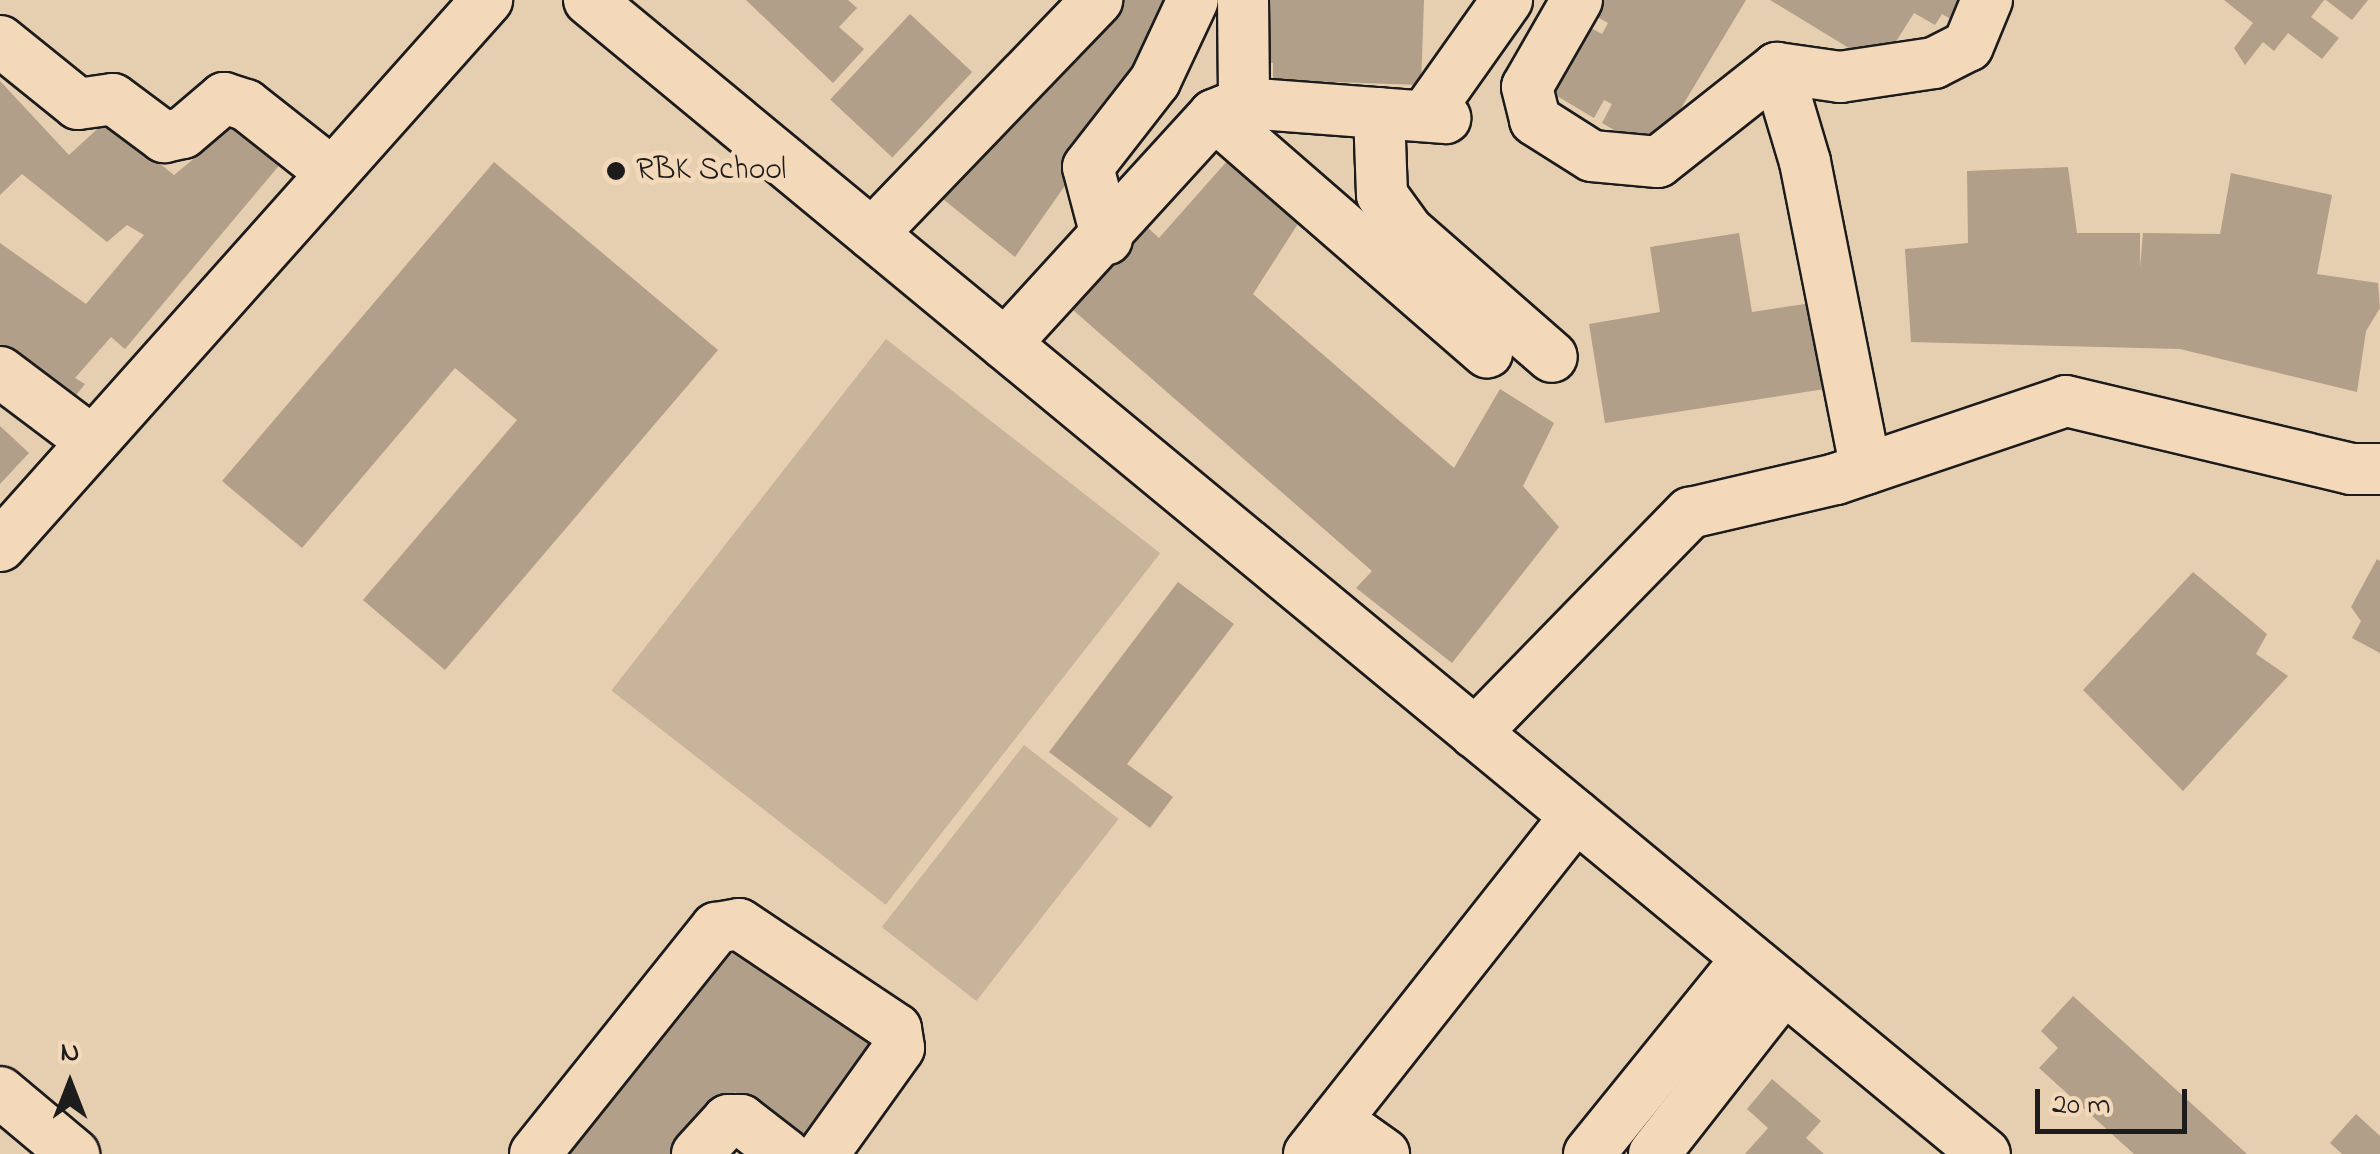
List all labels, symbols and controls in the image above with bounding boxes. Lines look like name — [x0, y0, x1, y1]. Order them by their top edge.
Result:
place label: RBK School — [636, 152, 786, 190]
marker: RBK School — [605, 160, 627, 182]
text: N — [61, 1033, 79, 1074]
north arrow — [20, 1034, 120, 1134]
scale bar — [2040, 1069, 2192, 1131]
text: 20 m — [2052, 1084, 2111, 1128]

